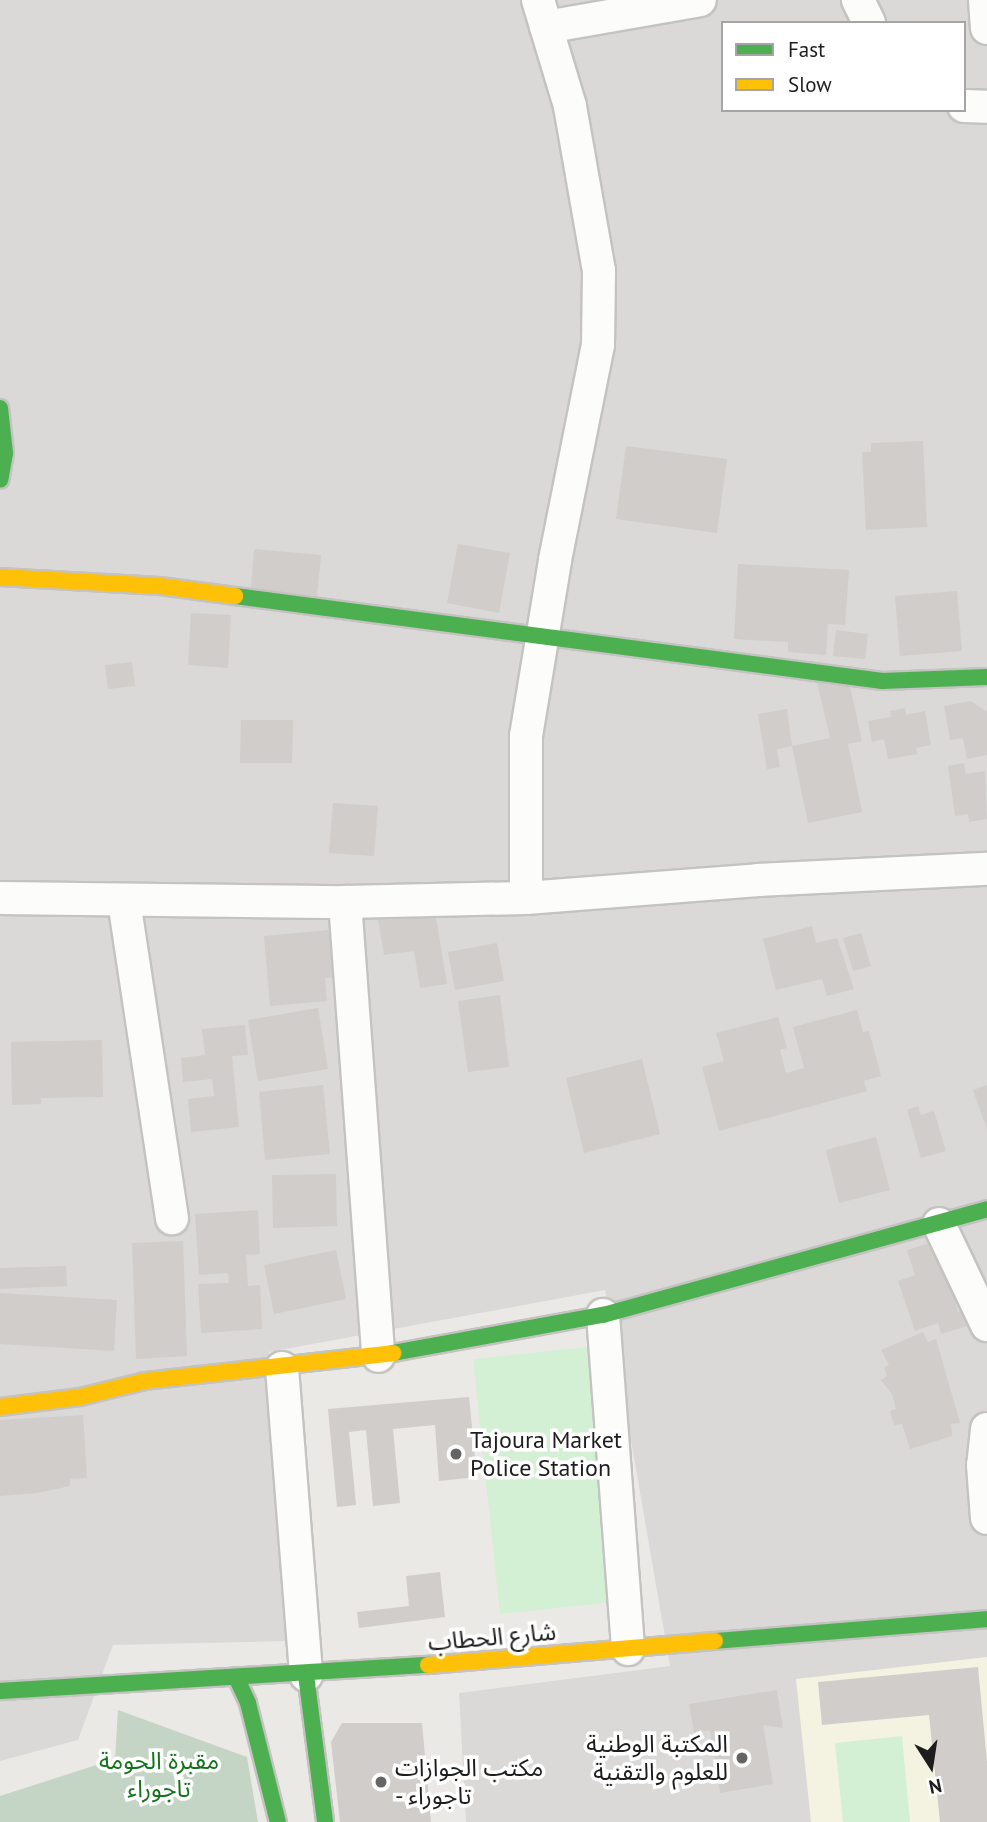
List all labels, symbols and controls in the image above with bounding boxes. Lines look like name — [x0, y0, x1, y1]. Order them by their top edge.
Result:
legend — [721, 21, 966, 112]
text: Fast — [788, 36, 825, 63]
text: Slow — [788, 71, 832, 98]
place label: Tajoura Market Police Station — [470, 1426, 622, 1482]
marker: Tajoura Market Police Station — [448, 1446, 464, 1462]
street label: شارع الحطاب — [427, 1617, 557, 1657]
place label: المكتبة الوطنية للعلوم والتقنية — [586, 1730, 728, 1786]
north arrow — [896, 1731, 966, 1801]
park label: مقبرة الحومة تاجوراء — [99, 1747, 219, 1803]
marker: المكتبة الوطنية للعلوم والتقنية — [734, 1750, 750, 1766]
place label: مكتب الجوازات - تاجوراء — [395, 1754, 543, 1810]
marker: مكتب الجوازات - تاجوراء — [373, 1774, 389, 1790]
text: N — [927, 1774, 944, 1800]

